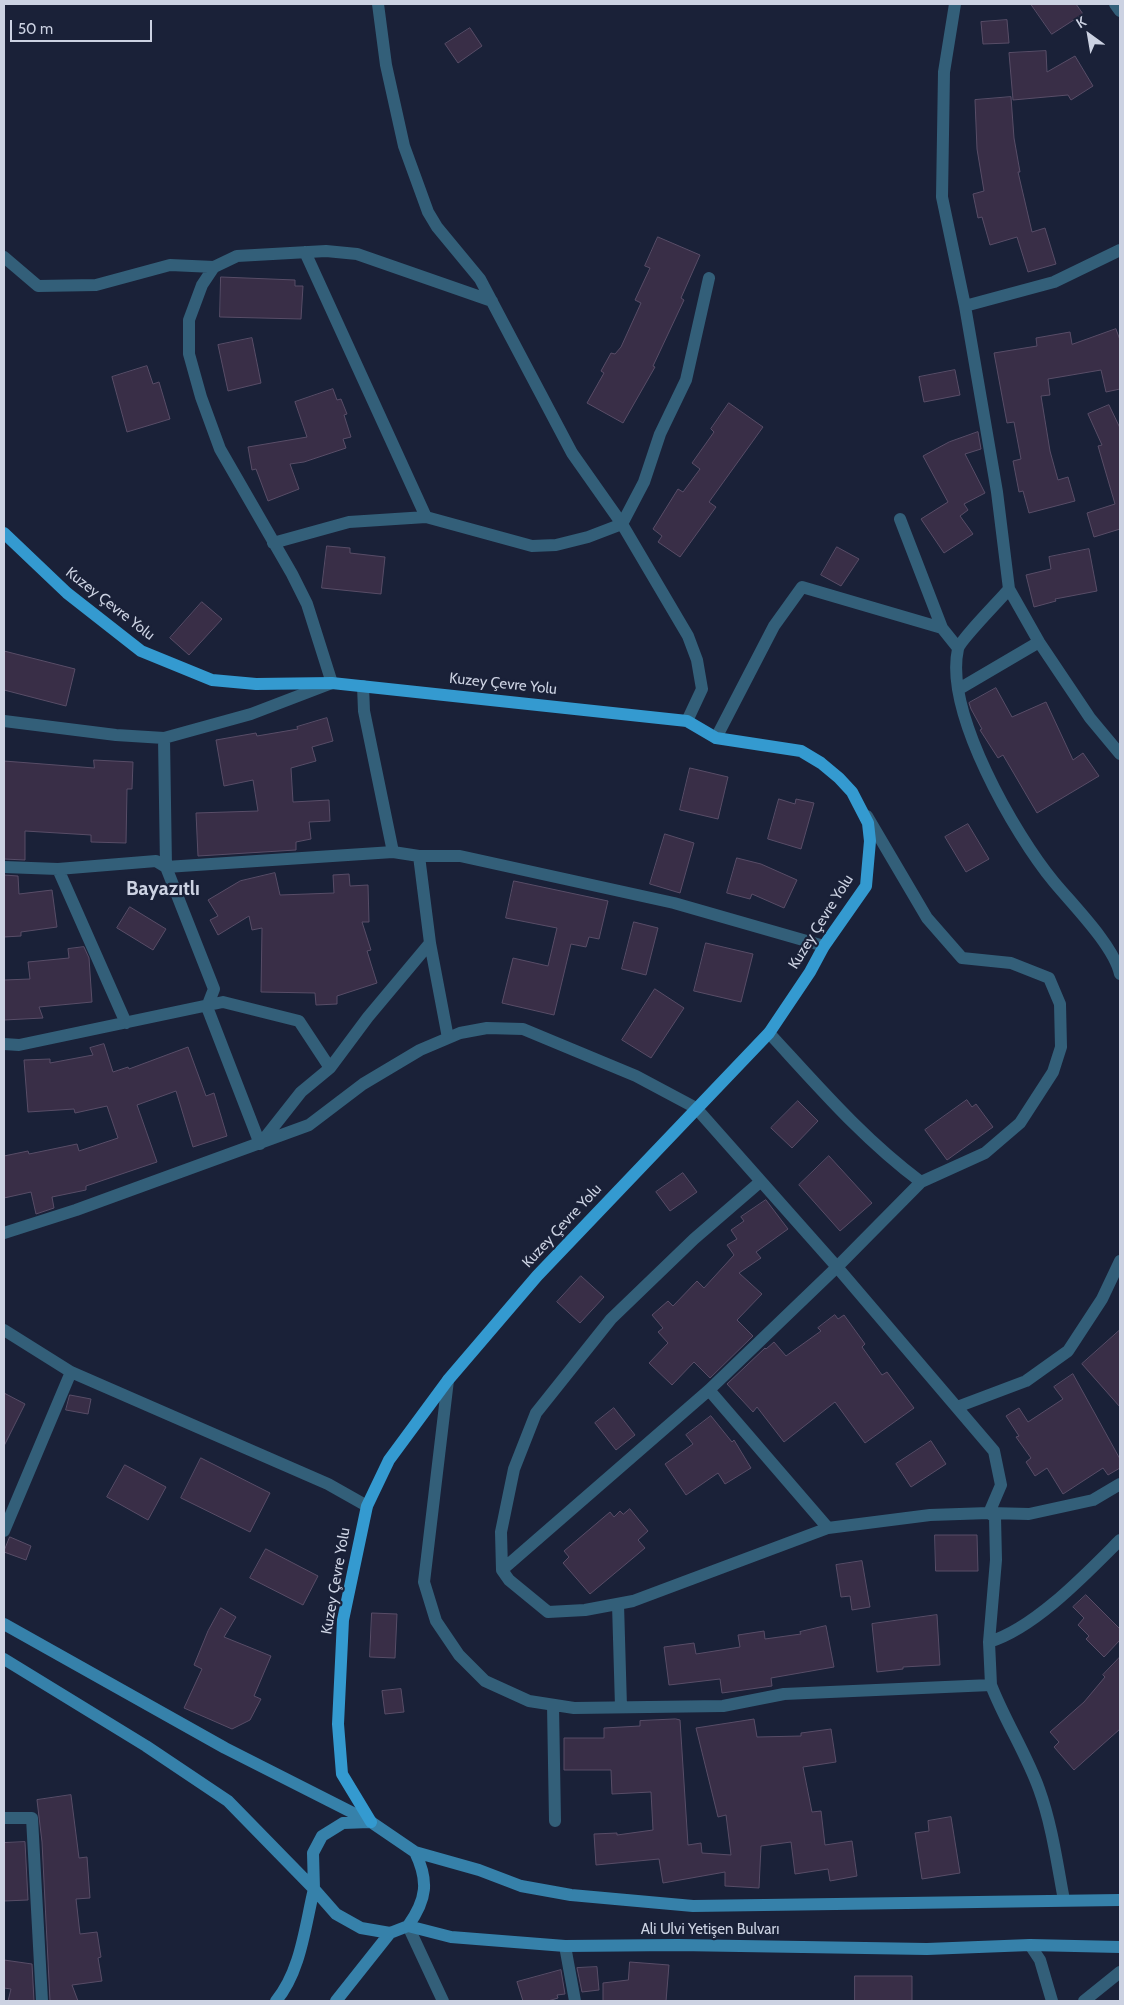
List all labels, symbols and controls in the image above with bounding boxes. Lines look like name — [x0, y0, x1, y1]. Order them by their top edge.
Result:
scale bar — [12, 10, 155, 42]
north arrow — [1064, 10, 1114, 60]
text: K — [1073, 12, 1090, 32]
text: 50 m — [18, 20, 53, 38]
street label: Kuzey Çevre Yolu — [62, 564, 158, 644]
street label: Kuzey Çevre Yolu — [448, 669, 558, 699]
street label: Kuzey Çevre Yolu — [785, 871, 857, 973]
district label: Bayazıtlı — [126, 877, 200, 901]
street label: Kuzey Çevre Yolu — [519, 1180, 605, 1272]
street label: Kuzey Çevre Yolu — [318, 1526, 354, 1636]
street label: Ali Ulvi Yetişen Bulvarı — [641, 1921, 779, 1939]

